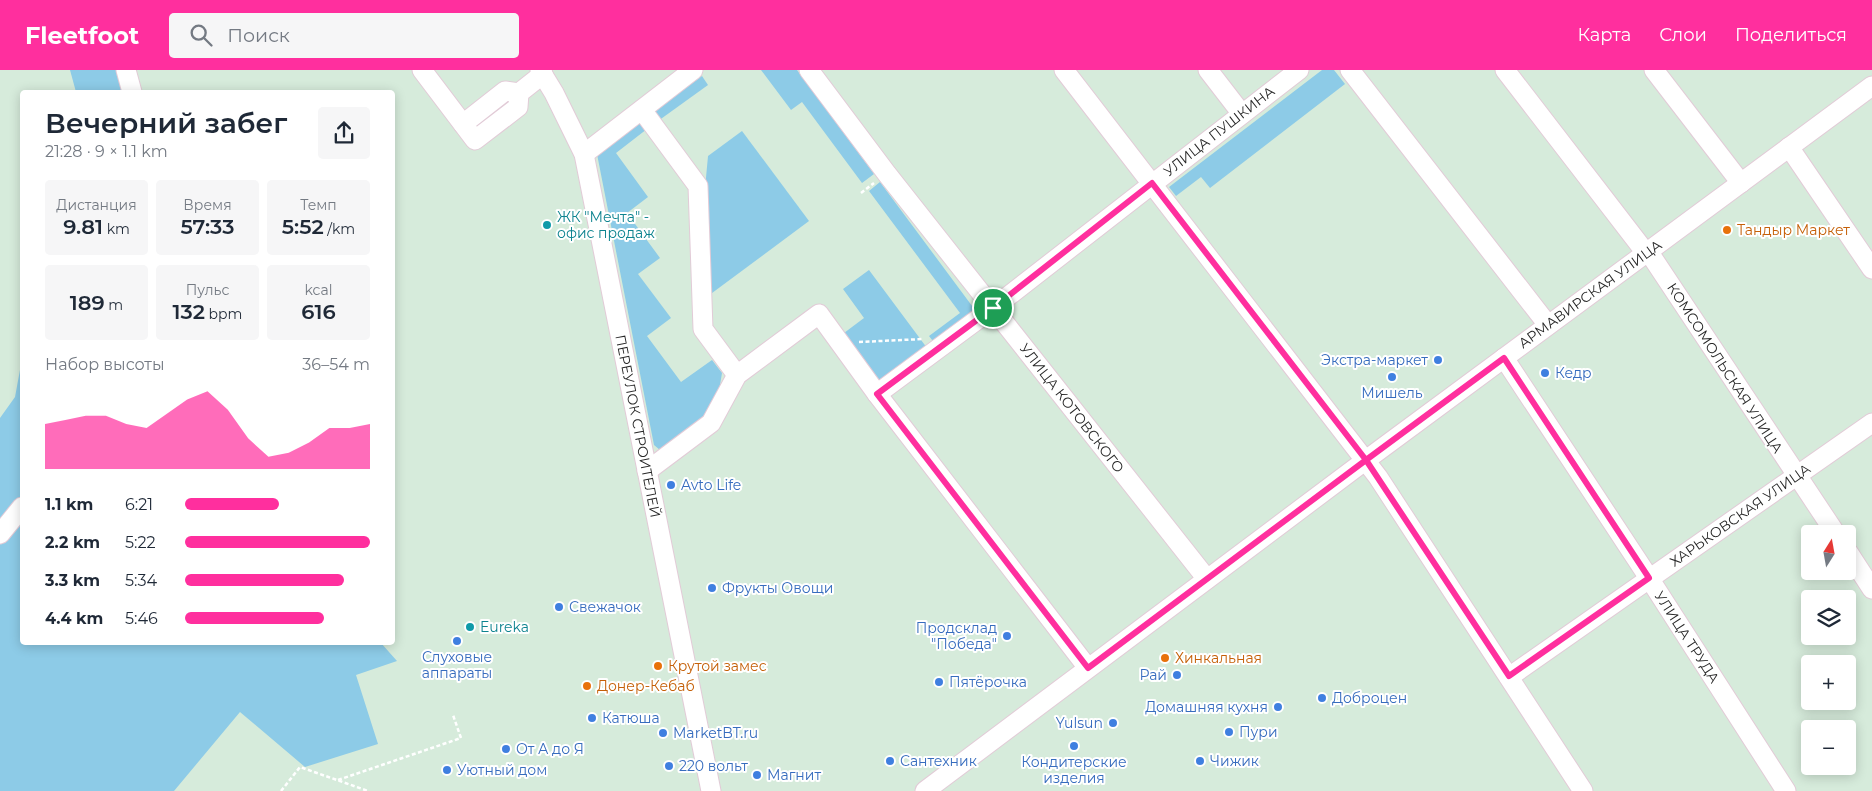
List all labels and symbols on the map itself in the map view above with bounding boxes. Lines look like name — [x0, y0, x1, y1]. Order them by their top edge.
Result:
street label: УЛИЦА ПУШКИНА — [1160, 82, 1279, 180]
place label: ЖК "Мечта" - офис продаж — [557, 208, 655, 242]
marker: ЖК "Мечта" - офис продаж — [541, 219, 553, 231]
place label: Тандыр Маркет — [1737, 221, 1850, 239]
marker: Тандыр Маркет — [1721, 224, 1733, 236]
street label: АРМАВИРСКАЯ УЛИЦА — [1515, 236, 1666, 352]
street label: КОМСОМОЛЬСКАЯ УЛИЦА — [1663, 279, 1787, 457]
pin — [972, 287, 1014, 329]
street label: ПЕРЕУЛОК СТРОИТЕЛЕЙ — [611, 333, 665, 519]
street label: УЛИЦА КОТОВСКОГО — [1016, 340, 1128, 476]
place label: Экстра-маркет — [1321, 351, 1428, 369]
marker: Экстра-маркет — [1432, 354, 1444, 366]
place label: Кедр — [1555, 364, 1592, 382]
marker: Кедр — [1539, 367, 1551, 379]
marker: Мишель — [1386, 371, 1398, 383]
place label: Мишель — [1361, 384, 1423, 402]
street label: ХАРЬКОВСКАЯ УЛИЦА — [1666, 459, 1814, 570]
place label: Avto Life — [681, 476, 741, 494]
marker: Avto Life — [665, 479, 677, 491]
north arrow — [1801, 525, 1856, 580]
place label: Фрукты Овощи — [722, 579, 833, 597]
marker: Фрукты Овощи — [706, 582, 718, 594]
street label: УЛИЦА ТРУДА — [1651, 588, 1724, 687]
place label: Свежачок — [569, 598, 641, 616]
marker: Свежачок — [553, 601, 565, 613]
place label: Eureka — [480, 618, 529, 636]
place label: Продсклад "Победа" — [916, 619, 997, 653]
marker: Eureka — [464, 621, 476, 633]
marker: Продсклад "Победа" — [1001, 630, 1013, 642]
marker: Слуховые аппараты — [451, 635, 463, 647]
place label: Слуховые аппараты — [422, 648, 492, 682]
place label: Хинкальная — [1175, 649, 1262, 667]
marker: Хинкальная — [1159, 652, 1171, 664]
place label: Крутой замес — [668, 657, 767, 675]
marker: Крутой замес — [652, 660, 664, 672]
place label: Рай — [1139, 666, 1167, 684]
marker: Рай — [1171, 669, 1183, 681]
place label: Пятёрочка — [949, 673, 1027, 691]
marker: Пятёрочка — [933, 676, 945, 688]
place label: Донер-Кебаб — [597, 677, 695, 695]
marker: Донер-Кебаб — [581, 680, 593, 692]
place label: Доброцен — [1332, 689, 1407, 707]
marker: Доброцен — [1316, 692, 1328, 704]
place label: Домашняя кухня — [1145, 698, 1268, 716]
marker: Домашняя кухня — [1272, 701, 1284, 713]
place label: Катюша — [602, 709, 660, 727]
marker: Катюша — [586, 712, 598, 724]
place label: Yulsun — [1056, 714, 1103, 732]
marker: Yulsun — [1107, 717, 1119, 729]
place label: Пури — [1239, 723, 1278, 741]
place label: MarketBT.ru — [673, 724, 758, 742]
marker: Пури — [1223, 726, 1235, 738]
marker: MarketBT.ru — [657, 727, 669, 739]
place label: От А до Я — [516, 740, 584, 758]
marker: Кондитерские изделия — [1068, 740, 1080, 752]
marker: От А до Я — [500, 743, 512, 755]
place label: Сантехник — [900, 752, 977, 770]
place label: Чижик — [1210, 752, 1259, 770]
place label: Кондитерские изделия — [1021, 753, 1127, 787]
marker: Сантехник — [884, 755, 896, 767]
marker: Чижик — [1194, 755, 1206, 767]
place label: 220 вольт — [679, 757, 748, 775]
marker: 220 вольт — [663, 760, 675, 772]
place label: Уютный дом — [457, 761, 547, 779]
marker: Уютный дом — [441, 764, 453, 776]
place label: Магнит — [767, 766, 821, 784]
marker: Магнит — [751, 769, 763, 781]

